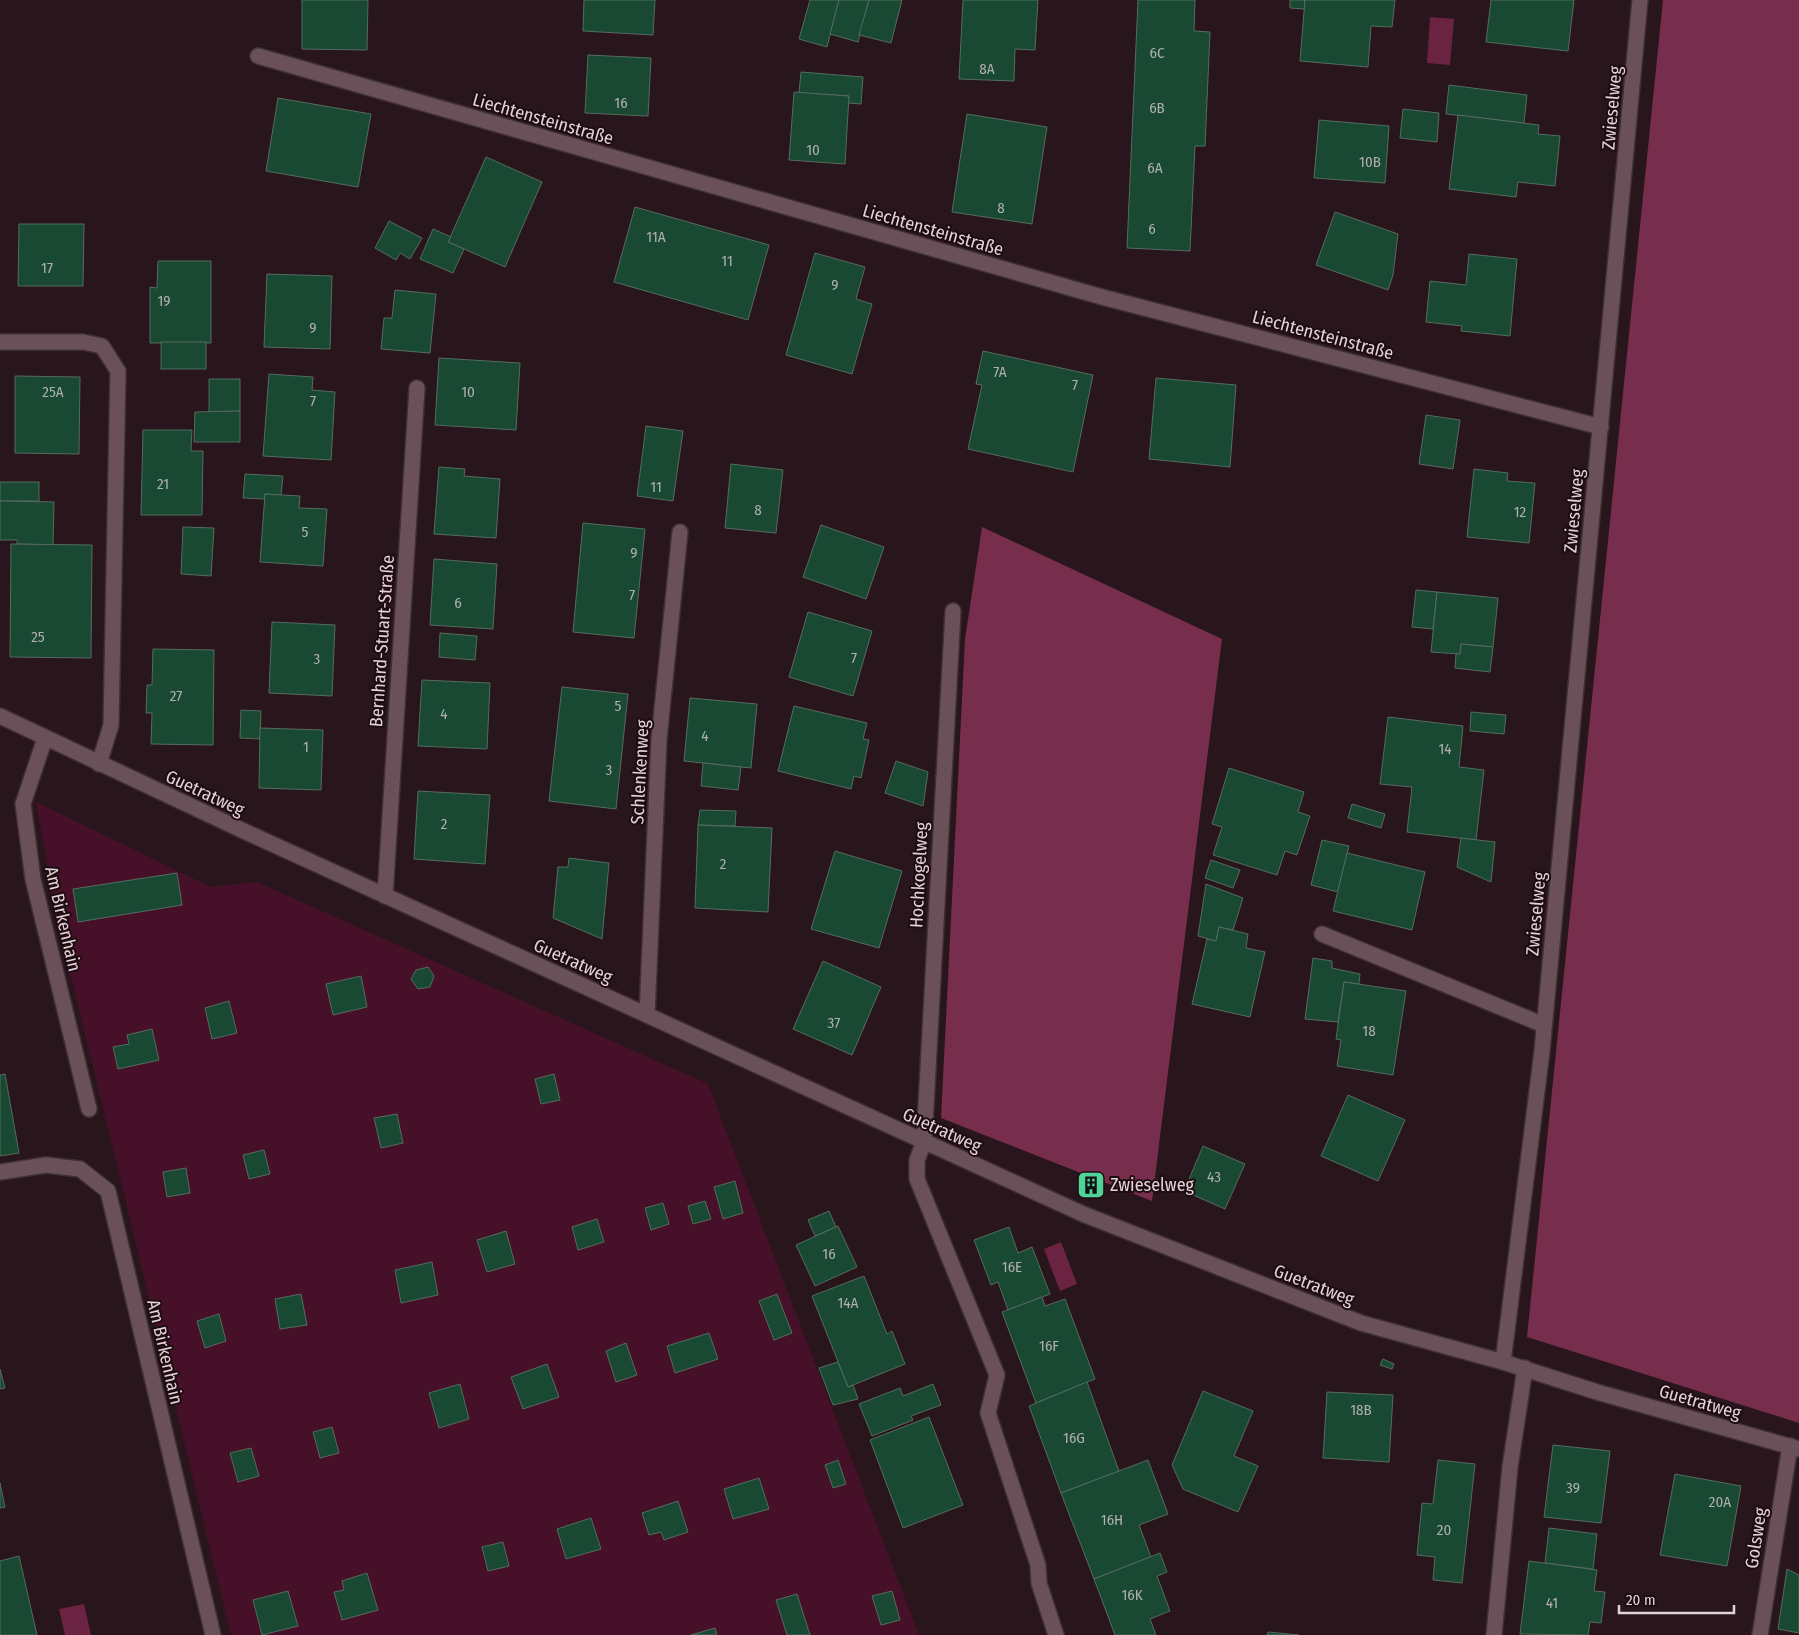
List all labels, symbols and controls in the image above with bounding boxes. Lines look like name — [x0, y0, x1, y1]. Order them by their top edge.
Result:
house number: 6C — [1149, 44, 1165, 62]
house number: 8A — [979, 60, 995, 78]
street label: Zwieselweg — [1597, 65, 1627, 151]
street label: Liechtensteinstraße — [470, 88, 616, 150]
house number: 16 — [614, 94, 628, 112]
house number: 6B — [1149, 99, 1165, 117]
house number: 10 — [806, 141, 820, 159]
house number: 10B — [1359, 153, 1381, 171]
house number: 6A — [1147, 159, 1163, 177]
street label: Liechtensteinstraße — [860, 199, 1006, 261]
house number: 8 — [997, 199, 1005, 217]
house number: 6 — [1148, 220, 1156, 238]
house number: 11A — [646, 228, 666, 246]
house number: 11 — [721, 252, 733, 270]
house number: 17 — [41, 259, 53, 277]
house number: 9 — [831, 276, 839, 294]
house number: 19 — [157, 292, 171, 310]
street label: Liechtensteinstraße — [1250, 306, 1396, 364]
house number: 9 — [309, 319, 317, 337]
house number: 7A — [993, 363, 1007, 381]
house number: 7 — [1072, 376, 1078, 394]
house number: 25A — [42, 383, 64, 401]
house number: 10 — [461, 383, 475, 401]
house number: 7 — [310, 392, 316, 410]
street label: Zwieselweg — [1559, 468, 1589, 554]
house number: 21 — [157, 475, 169, 493]
house number: 11 — [650, 478, 662, 496]
house number: 8 — [754, 501, 762, 519]
house number: 12 — [1514, 503, 1527, 521]
house number: 5 — [302, 523, 309, 541]
house number: 9 — [630, 544, 638, 562]
street label: Bernhard-Stuart-Straße — [365, 554, 399, 728]
house number: 7 — [629, 586, 635, 604]
house number: 6 — [454, 594, 462, 612]
house number: 25 — [31, 628, 45, 646]
house number: 7 — [851, 649, 857, 667]
house number: 3 — [314, 650, 321, 668]
house number: 27 — [170, 687, 182, 705]
house number: 5 — [615, 697, 622, 715]
house number: 4 — [440, 705, 448, 723]
street label: Schlenkenweg — [626, 719, 654, 825]
house number: 4 — [701, 727, 709, 745]
house number: 1 — [303, 738, 309, 756]
house number: 14 — [1438, 740, 1452, 758]
house number: 3 — [606, 761, 613, 779]
street label: Guetratweg — [162, 765, 248, 821]
house number: 2 — [441, 815, 448, 833]
street label: Hochkogelweg — [905, 821, 933, 929]
house number: 2 — [720, 855, 727, 873]
street label: Am Birkenhain — [40, 864, 86, 974]
street label: Zwieselweg — [1521, 871, 1551, 957]
street label: Guetratweg — [530, 934, 616, 988]
house number: 37 — [828, 1014, 840, 1032]
house number: 18 — [1362, 1022, 1376, 1040]
street label: Guetratweg — [899, 1103, 985, 1157]
house number: 43 — [1207, 1168, 1221, 1186]
building icon: Zwieselweg — [1076, 1170, 1106, 1200]
place label: Zwieselweg — [1110, 1174, 1195, 1196]
house number: 16 — [822, 1245, 836, 1263]
house number: 16E — [1002, 1258, 1022, 1276]
street label: Guetratweg — [1271, 1260, 1358, 1311]
house number: 14A — [837, 1294, 859, 1312]
street label: Am Birkenhain — [142, 1297, 188, 1407]
house number: 16F — [1039, 1337, 1059, 1355]
street label: Guetratweg — [1657, 1380, 1744, 1424]
house number: 18B — [1350, 1401, 1372, 1419]
house number: 16G — [1063, 1429, 1085, 1447]
house number: 39 — [1566, 1479, 1580, 1497]
house number: 20A — [1709, 1493, 1731, 1511]
street label: Golsweg — [1740, 1506, 1772, 1570]
house number: 16H — [1101, 1511, 1123, 1529]
house number: 20 — [1437, 1521, 1451, 1539]
scale bar — [1619, 1582, 1734, 1614]
house number: 16K — [1121, 1586, 1143, 1604]
text: 20 m — [1626, 1591, 1656, 1609]
house number: 41 — [1546, 1594, 1558, 1612]

